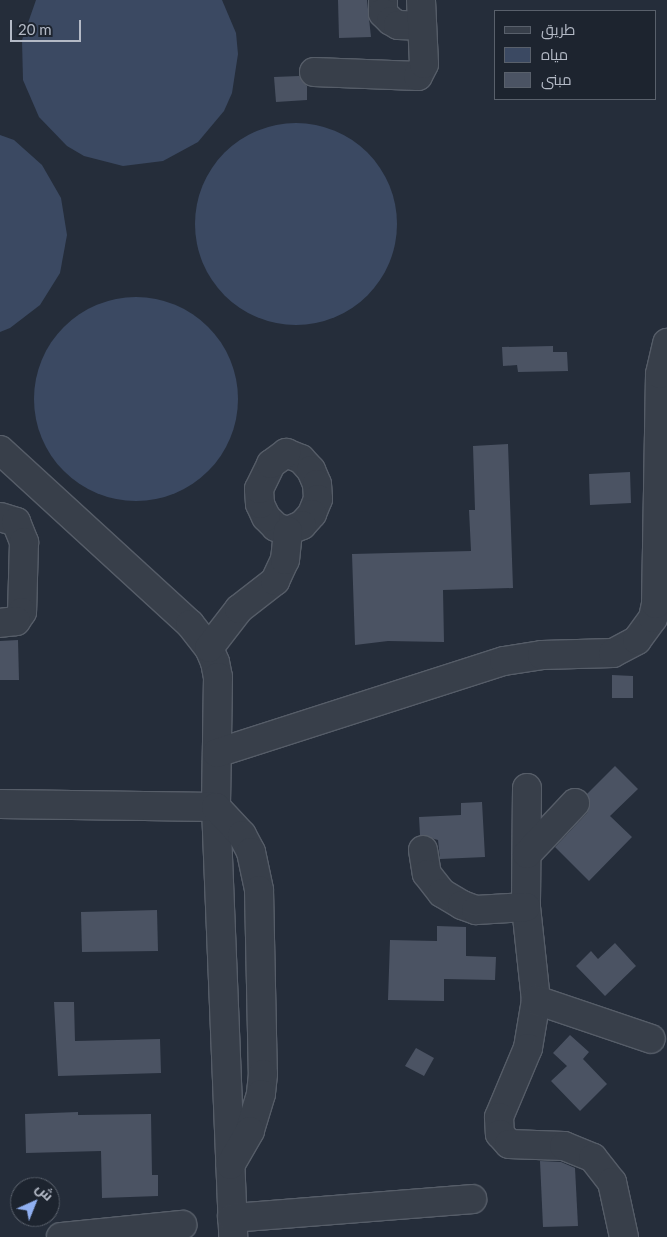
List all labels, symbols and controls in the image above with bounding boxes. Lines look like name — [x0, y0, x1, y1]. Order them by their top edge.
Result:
scale bar — [12, 10, 84, 42]
legend — [494, 10, 657, 100]
text: 20 m — [18, 20, 52, 38]
text: طريق — [541, 20, 575, 38]
text: مياه — [541, 45, 568, 63]
text: مبنى — [541, 70, 572, 88]
north arrow — [10, 1177, 60, 1227]
text: ش — [33, 1179, 57, 1204]

